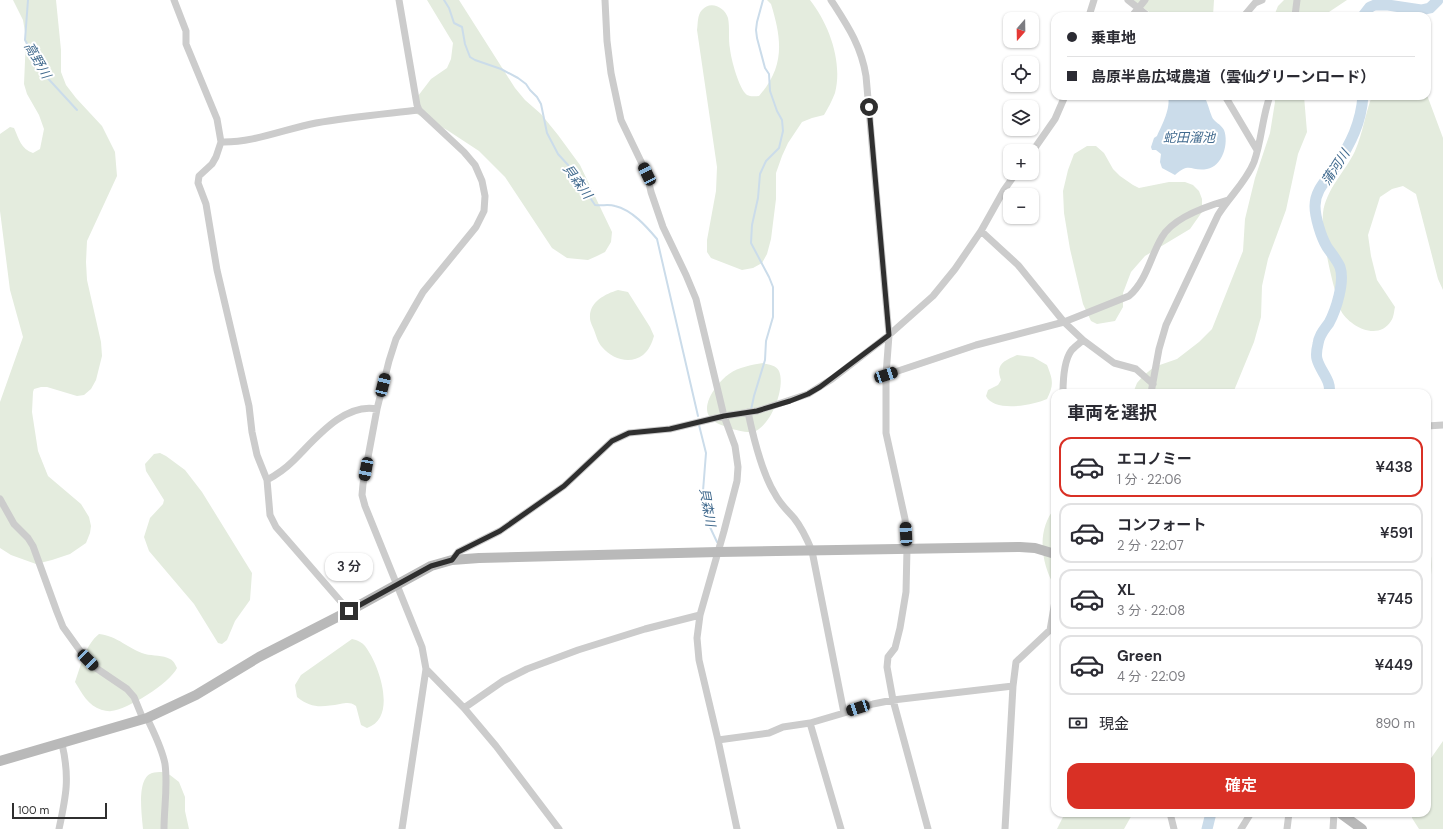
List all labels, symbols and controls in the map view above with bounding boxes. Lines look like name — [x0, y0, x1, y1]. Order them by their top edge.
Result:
north arrow — [1003, 12, 1039, 48]
map controls — [1003, 12, 1039, 224]
text: 乗車地 — [1091, 28, 1136, 48]
water label: 高野川 — [20, 39, 56, 83]
button: locate — [1003, 56, 1039, 92]
text: 島原半島広域農道（雲仙グリーンロード） — [1091, 67, 1375, 87]
route start — [860, 98, 878, 116]
button: layers — [1003, 100, 1039, 136]
water label: 蛇田溜池 — [1163, 129, 1217, 146]
button: + — [1003, 144, 1039, 180]
water label: 蒲河川 — [1318, 145, 1354, 188]
water label: 貝森川 — [559, 161, 597, 204]
car — [636, 161, 658, 187]
button: − — [1003, 188, 1039, 224]
car — [873, 366, 899, 384]
car — [374, 372, 392, 398]
text: 車両を選択 — [1067, 401, 1157, 425]
icon: car — [1069, 449, 1105, 485]
text: エコノミー — [1117, 449, 1192, 469]
car — [358, 456, 374, 482]
text: ¥438 — [1376, 457, 1413, 477]
text: 1 分 · 22:06 — [1117, 471, 1182, 488]
water label: 貝森川 — [696, 486, 720, 530]
icon: car — [1069, 515, 1105, 551]
text: コンフォート — [1117, 515, 1207, 535]
car — [899, 522, 913, 546]
text: ¥591 — [1380, 523, 1413, 543]
text: 2 分 · 22:07 — [1117, 537, 1184, 554]
callout: 3 分 — [325, 553, 373, 581]
text: 3 分 — [337, 558, 361, 575]
text: XL — [1117, 580, 1135, 600]
icon: car — [1069, 581, 1105, 617]
text: ¥745 — [1377, 589, 1413, 609]
route end — [340, 602, 358, 620]
text: 3 分 · 22:08 — [1117, 602, 1185, 619]
text: Green — [1117, 646, 1162, 666]
car — [75, 647, 101, 673]
icon: car — [1069, 647, 1105, 683]
text: ¥449 — [1375, 655, 1413, 675]
text: 4 分 · 22:09 — [1117, 668, 1186, 685]
car — [845, 699, 871, 717]
icon: cash — [1067, 712, 1089, 734]
text: 現金 — [1099, 714, 1129, 734]
text: 890 m — [1375, 715, 1415, 732]
button: 確定 — [1067, 763, 1415, 809]
scale bar — [12, 801, 107, 820]
text: 100 m — [18, 803, 49, 817]

